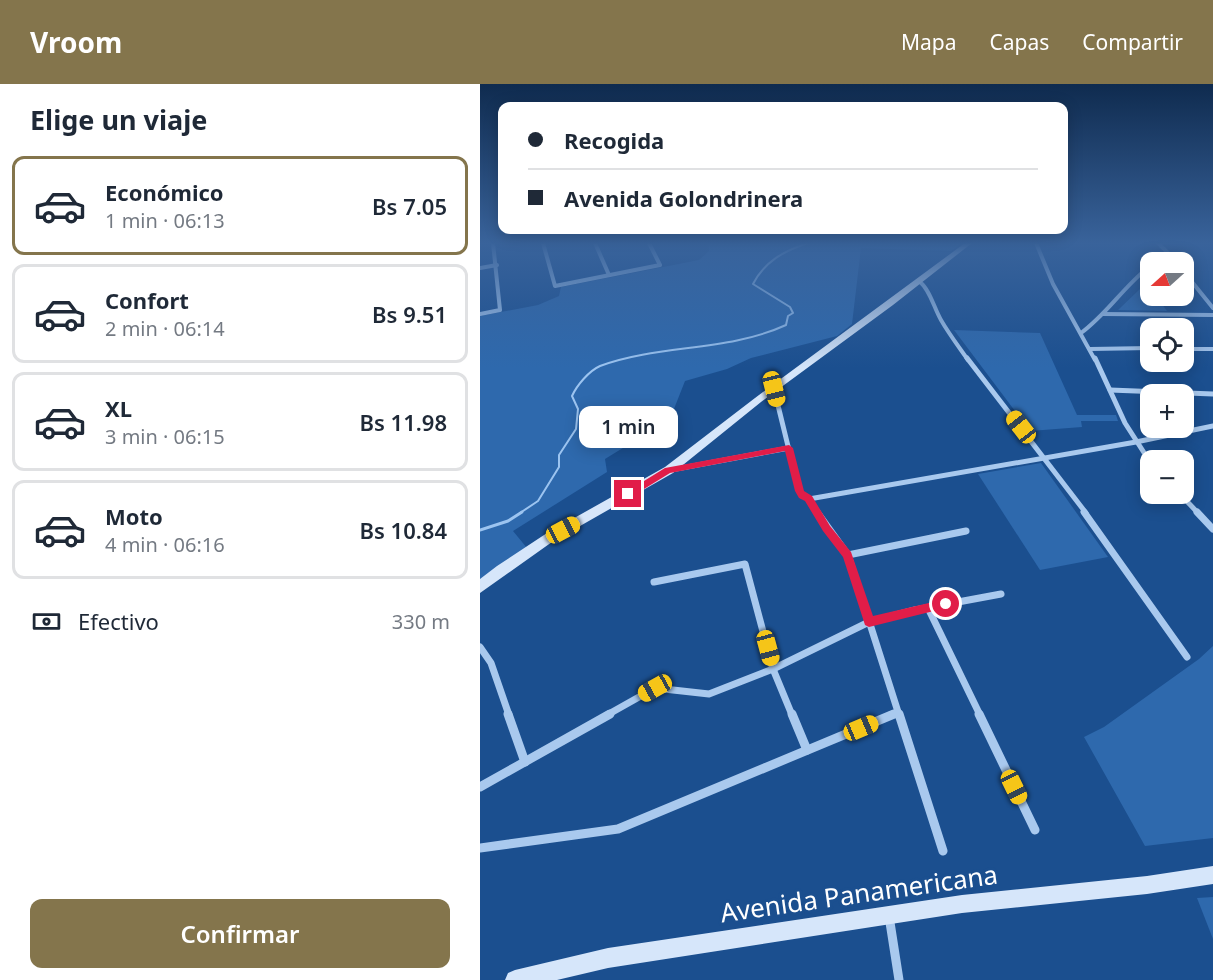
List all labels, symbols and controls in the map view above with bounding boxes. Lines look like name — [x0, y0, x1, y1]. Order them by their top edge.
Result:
text: Vroom — [30, 23, 122, 61]
text: Mapa — [901, 28, 957, 56]
text: Capas — [990, 28, 1049, 56]
text: Compartir — [1082, 28, 1183, 56]
text: Elige un viaje — [30, 101, 207, 138]
text: Recogida — [564, 125, 664, 155]
text: Económico — [105, 177, 224, 207]
icon: car — [33, 179, 87, 233]
text: Avenida Golondrinera — [564, 183, 803, 213]
text: Bs 7.05 — [372, 191, 447, 221]
text: 1 min · 06:13 — [105, 207, 225, 234]
north arrow — [1140, 252, 1194, 306]
map controls — [1140, 252, 1194, 504]
text: Confort — [105, 285, 189, 315]
icon: car — [33, 287, 87, 341]
text: Bs 9.51 — [372, 299, 447, 329]
text: 2 min · 06:14 — [105, 315, 225, 342]
button: locate — [1140, 318, 1194, 372]
car — [761, 369, 787, 409]
button: + — [1140, 384, 1194, 438]
text: XL — [105, 393, 132, 423]
icon: car — [33, 395, 87, 449]
text: Bs 11.98 — [360, 407, 447, 437]
callout: 1 min — [578, 407, 678, 449]
car — [1003, 407, 1039, 447]
text: 1 min — [601, 413, 656, 440]
text: 3 min · 06:15 — [105, 423, 225, 450]
button: − — [1140, 450, 1194, 504]
route end — [614, 480, 641, 507]
text: Moto — [105, 501, 163, 531]
icon: car — [33, 503, 87, 557]
car — [543, 514, 583, 546]
text: Bs 10.84 — [360, 515, 447, 545]
text: 4 min · 06:16 — [105, 531, 225, 558]
route start — [932, 590, 959, 617]
icon: cash — [30, 605, 63, 638]
text: Efectivo — [78, 606, 159, 636]
text: 330 m — [392, 608, 450, 635]
car — [755, 628, 781, 668]
car — [635, 671, 675, 705]
car — [841, 713, 881, 743]
car — [998, 767, 1030, 807]
street label: Avenida Panamericana — [718, 856, 1000, 930]
button: Confirmar — [30, 899, 450, 968]

